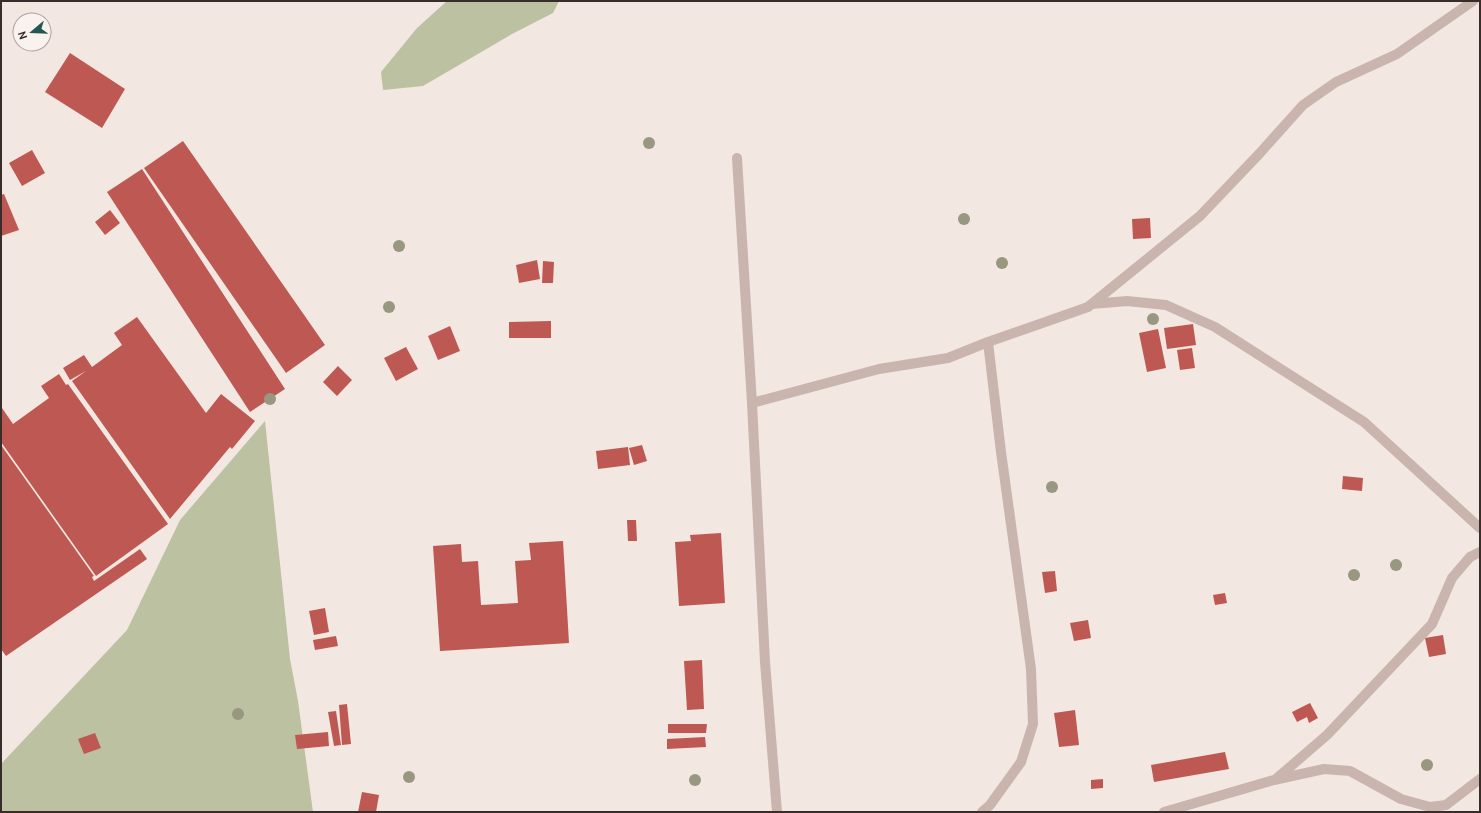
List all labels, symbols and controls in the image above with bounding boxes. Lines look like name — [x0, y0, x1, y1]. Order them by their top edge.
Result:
north arrow — [12, 12, 52, 52]
text: N — [15, 29, 30, 41]

